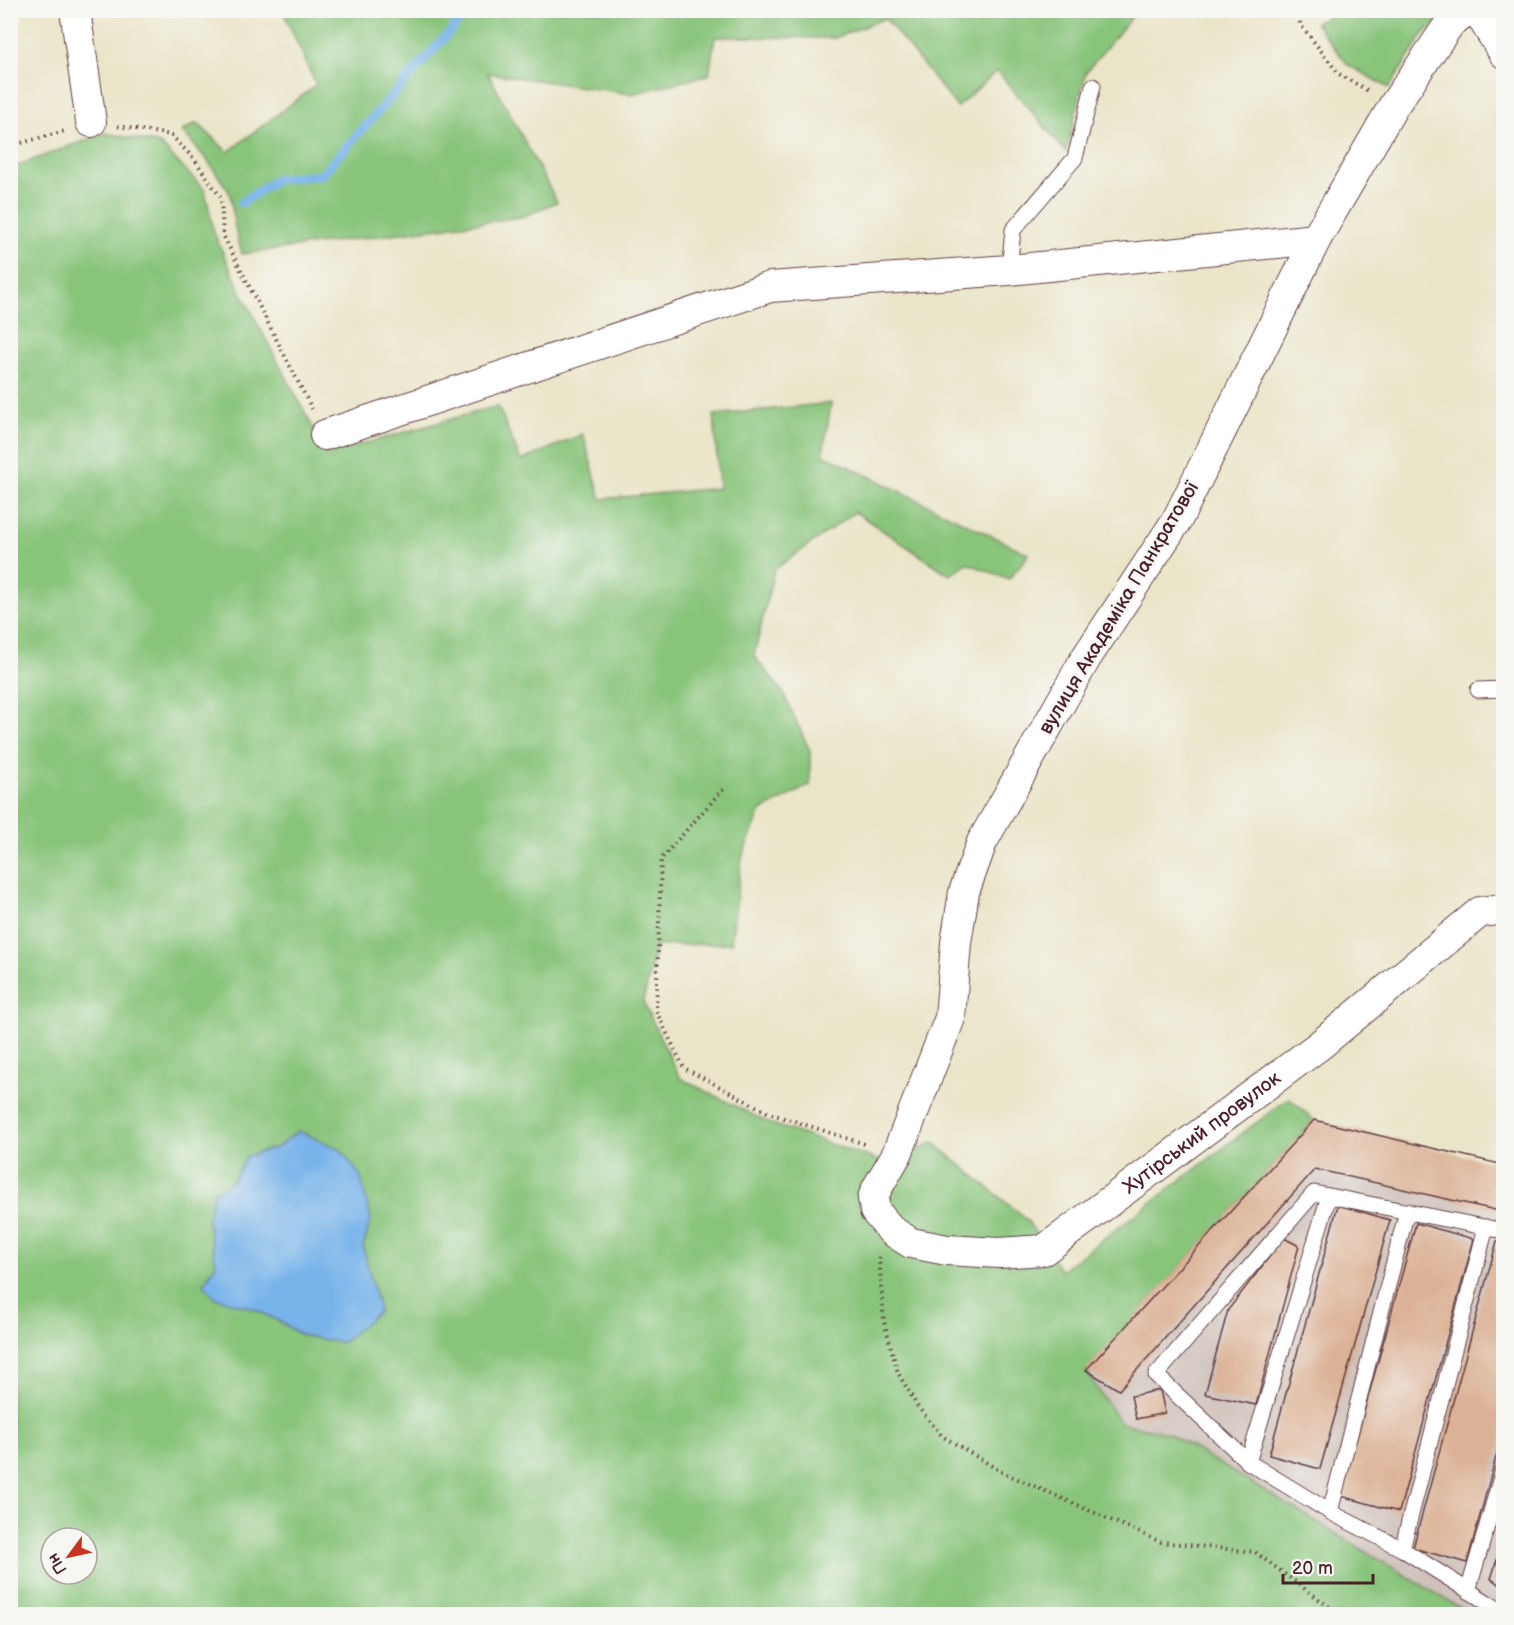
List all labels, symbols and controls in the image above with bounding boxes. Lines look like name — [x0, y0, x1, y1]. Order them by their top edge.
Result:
street label: вулиця Академіка Панкратової — [1034, 476, 1205, 739]
street label: Хутірський провулок — [1118, 1066, 1286, 1199]
north arrow — [39, 1526, 99, 1586]
scale bar — [1283, 1547, 1373, 1585]
text: Пн — [44, 1549, 71, 1577]
text: 20 m — [1292, 1558, 1333, 1579]

